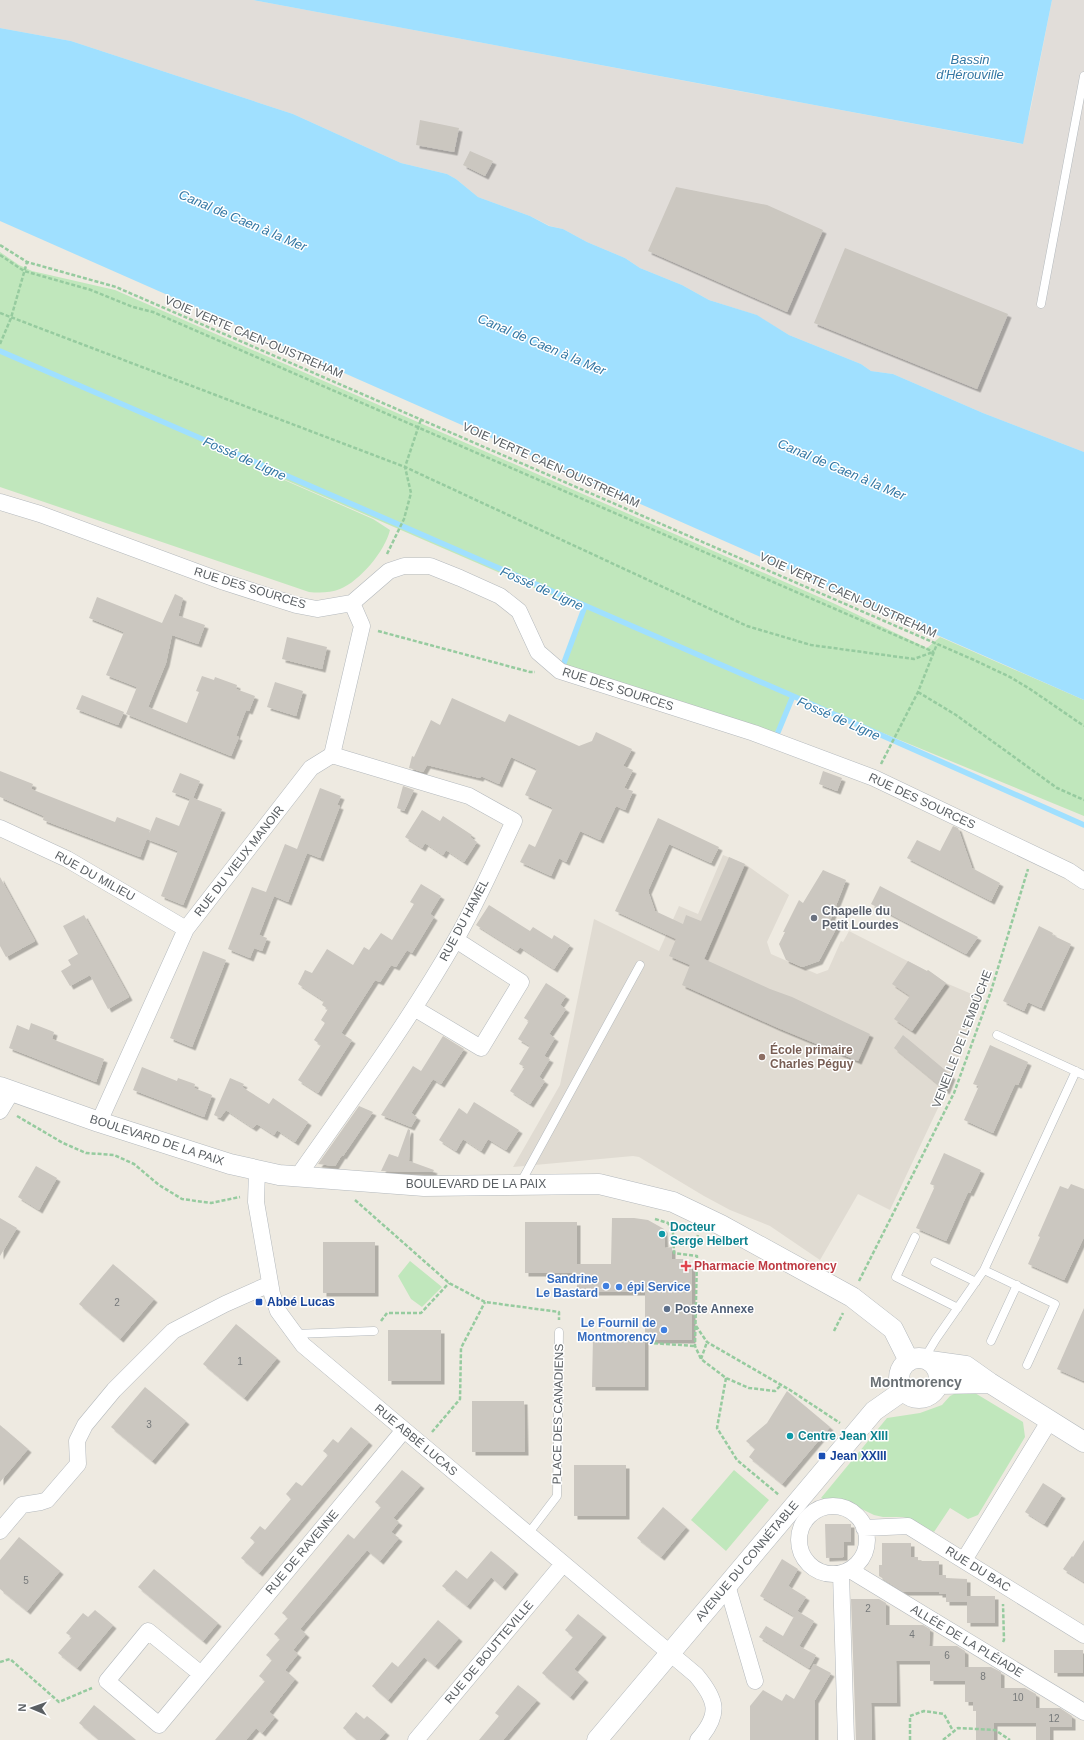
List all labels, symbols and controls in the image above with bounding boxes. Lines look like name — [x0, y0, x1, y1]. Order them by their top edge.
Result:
water label: Bassin d'Hérouville — [936, 52, 1004, 82]
water label: Canal de Caen à la Mer — [177, 187, 310, 254]
street label: VOIE VERTE CAEN-OUISTREHAM — [163, 293, 345, 381]
water label: Canal de Caen à la Mer — [476, 311, 609, 378]
street label: VOIE VERTE CAEN-OUISTREHAM — [460, 419, 642, 511]
water label: Fossé de Ligne — [201, 434, 288, 483]
water label: Canal de Caen à la Mer — [776, 436, 909, 503]
street label: VOIE VERTE CAEN-OUISTREHAM — [757, 549, 939, 641]
street label: RUE DES SOURCES — [192, 564, 308, 612]
water label: Fossé de Ligne — [498, 564, 585, 613]
street label: RUE DES SOURCES — [561, 664, 675, 714]
water label: Fossé de Ligne — [795, 694, 882, 743]
street label: RUE DES SOURCES — [866, 770, 978, 832]
street label: RUE DU VIEUX MANOIR — [191, 803, 287, 919]
street label: RUE DU MILIEU — [53, 848, 137, 904]
street label: RUE DU HAMEL — [437, 876, 492, 963]
place label: Chapelle du Petit Lourdes — [822, 904, 899, 932]
marker: Chapelle du Petit Lourdes — [809, 913, 819, 923]
street label: VENELLE DE L'EMBÛCHE — [928, 968, 995, 1110]
place label: École primaire Charles Péguy — [770, 1042, 854, 1071]
marker: École primaire Charles Péguy — [757, 1052, 767, 1062]
street label: BOULEVARD DE LA PAIX — [88, 1112, 226, 1168]
street label: BOULEVARD DE LA PAIX — [406, 1177, 546, 1191]
place label: Docteur Serge Helbert — [670, 1220, 748, 1248]
marker: Docteur Serge Helbert — [657, 1229, 667, 1239]
place label: Pharmacie Montmorency — [694, 1259, 837, 1273]
marker: Pharmacie Montmorency — [681, 1261, 691, 1271]
place label: Sandrine Le Bastard — [536, 1272, 598, 1300]
place label: épi Service — [627, 1280, 691, 1294]
marker: Sandrine Le Bastard — [601, 1281, 611, 1291]
marker: épi Service — [614, 1282, 624, 1292]
place label: Abbé Lucas — [267, 1295, 335, 1309]
house number: 2 — [114, 1297, 120, 1308]
marker: Abbé Lucas — [254, 1297, 264, 1307]
place label: Poste Annexe — [675, 1302, 754, 1316]
marker: Poste Annexe — [662, 1304, 672, 1314]
place label: Le Fournil de Montmorency — [577, 1316, 656, 1344]
marker: Le Fournil de Montmorency — [659, 1325, 669, 1335]
street label: PLACE DES CANADIENS — [550, 1344, 566, 1484]
house number: 1 — [237, 1356, 243, 1367]
district label: Montmorency — [870, 1374, 962, 1390]
street label: RUE ABBÉ LUCAS — [372, 1401, 461, 1479]
house number: 3 — [146, 1419, 152, 1430]
place label: Centre Jean XIII — [798, 1429, 888, 1443]
marker: Centre Jean XIII — [785, 1431, 795, 1441]
place label: Jean XXIII — [830, 1449, 887, 1463]
marker: Jean XXIII — [817, 1451, 827, 1461]
street label: AVENUE DU CONNÉTABLE — [692, 1497, 802, 1624]
street label: RUE DE RAVENNE — [263, 1507, 341, 1597]
street label: RUE DU BAC — [943, 1543, 1013, 1595]
house number: 5 — [23, 1575, 29, 1586]
street label: RUE DE BOUTTEVILLE — [442, 1598, 536, 1706]
street label: ALLÉE DE LA PLÉIADE — [908, 1601, 1026, 1680]
house number: 2 — [865, 1603, 871, 1614]
house number: 4 — [909, 1629, 915, 1640]
house number: 6 — [944, 1650, 950, 1661]
house number: 8 — [980, 1671, 986, 1682]
north arrow — [12, 1688, 52, 1728]
house number: 10 — [1012, 1692, 1024, 1703]
text: N — [16, 1703, 28, 1712]
house number: 12 — [1048, 1713, 1060, 1724]

